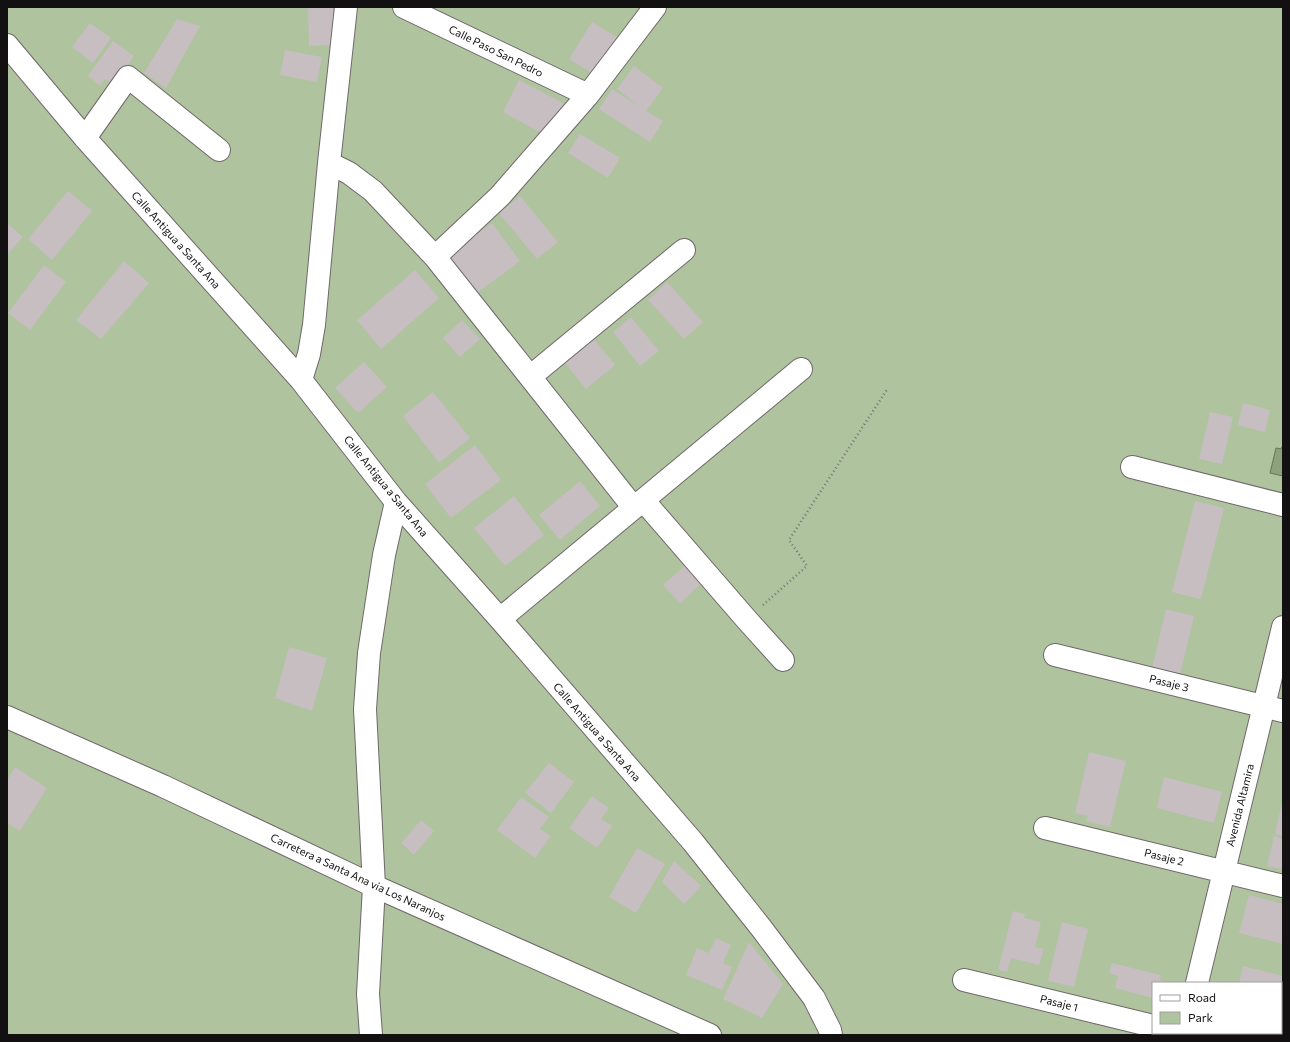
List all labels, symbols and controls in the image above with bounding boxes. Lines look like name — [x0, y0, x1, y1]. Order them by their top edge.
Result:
street label: Calle Paso San Pedro — [447, 22, 546, 79]
street label: Calle Antigua a Santa Ana — [129, 188, 223, 291]
street label: Calle Antigua a Santa Ana — [342, 432, 431, 539]
street label: Pasaje 3 — [1148, 671, 1190, 694]
street label: Calle Antigua a Santa Ana — [551, 680, 644, 784]
street label: Avenida Altamira — [1223, 762, 1256, 848]
street label: Carretera a Santa Ana via Los Naranjos — [269, 830, 448, 923]
street label: Pasaje 2 — [1143, 845, 1185, 868]
legend — [1152, 982, 1282, 1034]
text: Road — [1188, 990, 1216, 1004]
street label: Pasaje 1 — [1039, 992, 1080, 1014]
text: Park — [1188, 1010, 1214, 1024]

